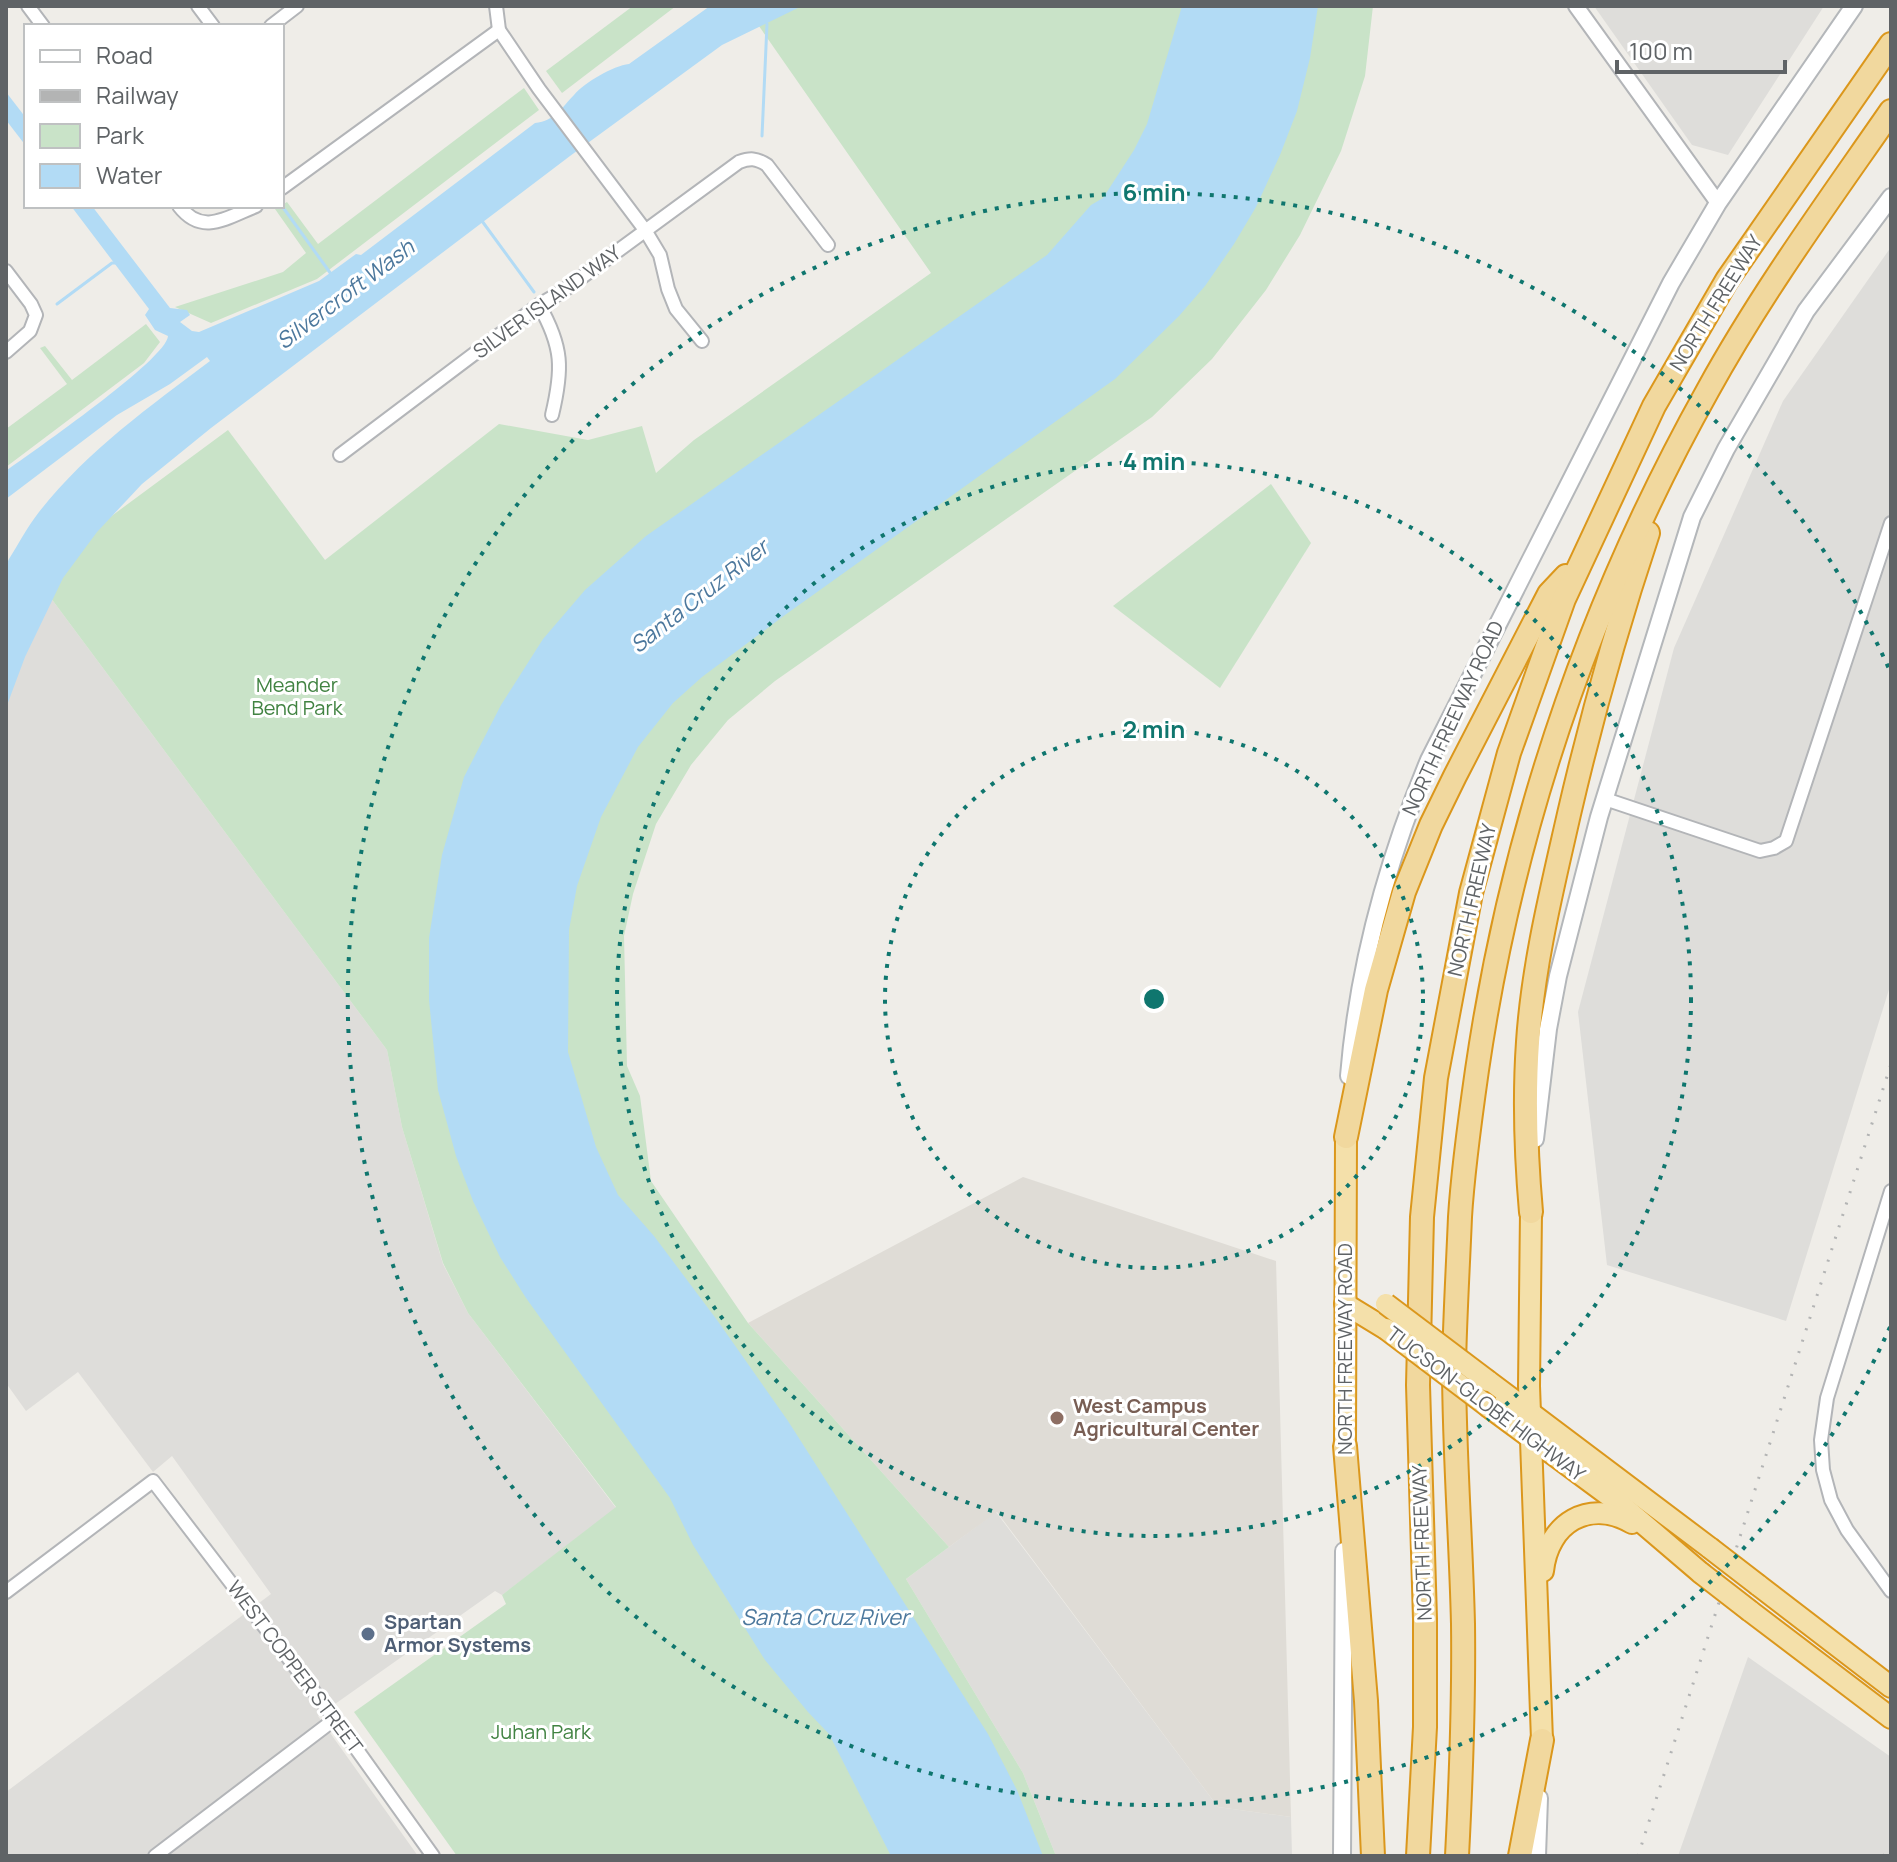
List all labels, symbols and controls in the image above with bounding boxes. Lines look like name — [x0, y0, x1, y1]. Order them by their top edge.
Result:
legend — [24, 24, 284, 208]
scale bar — [1617, 24, 1785, 74]
text: 100 m — [1629, 34, 1693, 67]
text: Road — [96, 38, 153, 71]
text: Railway — [96, 78, 179, 111]
text: Park — [96, 118, 145, 151]
text: Water — [96, 158, 163, 191]
text: 6 min — [1122, 175, 1186, 208]
street label: NORTH FREEWAY — [1663, 229, 1769, 376]
water label: Silvercroft Wash — [270, 232, 421, 356]
street label: SILVER ISLAND WAY — [467, 238, 627, 364]
text: 4 min — [1123, 444, 1185, 477]
water label: Santa Cruz River — [624, 531, 777, 659]
street label: NORTH FREEWAY ROAD — [1396, 616, 1510, 819]
park label: Meander Bend Park — [251, 671, 344, 721]
text: 2 min — [1123, 712, 1185, 745]
street label: NORTH FREEWAY — [1441, 820, 1502, 979]
centre of rings — [1140, 985, 1168, 1013]
street label: NORTH FREEWAY ROAD — [1331, 1243, 1358, 1455]
street label: TUCSON-GLOBE HIGHWAY — [1382, 1320, 1592, 1488]
place label: West Campus Agricultural Center — [1073, 1392, 1259, 1442]
marker: West Campus Agricultural Center — [1048, 1409, 1066, 1427]
street label: NORTH FREEWAY — [1405, 1464, 1438, 1621]
street label: WEST COPPER STREET — [221, 1575, 369, 1759]
water label: Santa Cruz River — [741, 1602, 912, 1632]
place label: Spartan Armor Systems — [384, 1608, 531, 1658]
marker: Spartan Armor Systems — [359, 1625, 377, 1643]
park label: Juhan Park — [491, 1718, 592, 1745]

